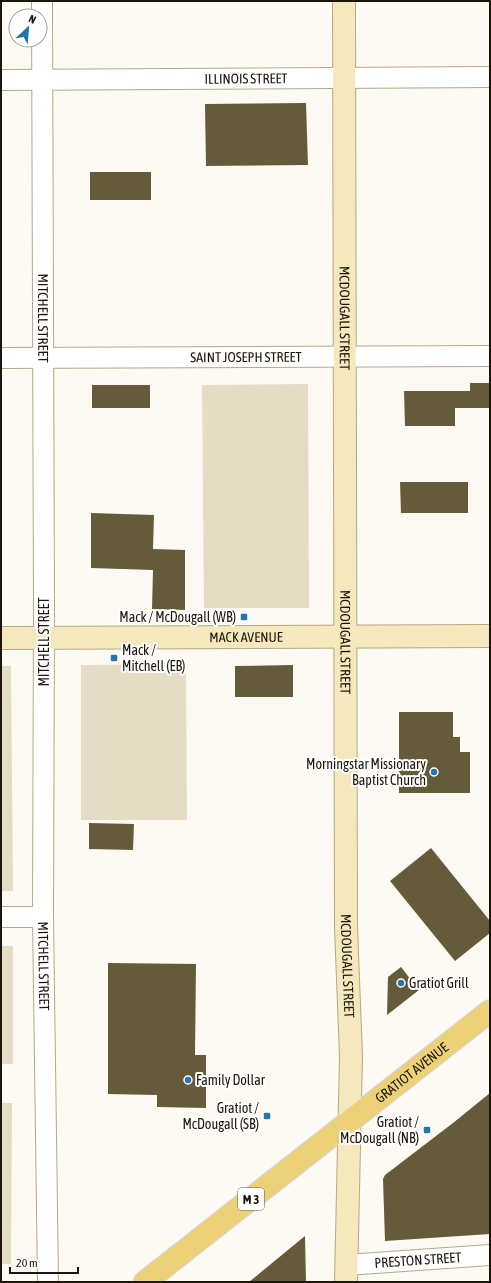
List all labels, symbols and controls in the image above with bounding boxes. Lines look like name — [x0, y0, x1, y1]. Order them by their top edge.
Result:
north arrow — [8, 8, 48, 48]
text: N — [27, 12, 38, 26]
street label: ILLINOIS STREET — [204, 70, 288, 87]
street label: MCDOUGALL STREET — [337, 266, 353, 370]
street label: MITCHELL STREET — [35, 273, 51, 363]
street label: SAINT JOSEPH STREET — [190, 349, 302, 365]
street label: MCDOUGALL STREET — [337, 590, 353, 694]
street label: MITCHELL STREET — [36, 597, 52, 687]
place label: Mack / McDougall (WB) — [119, 609, 236, 625]
marker: Mack / McDougall (WB) — [239, 612, 249, 622]
street label: MACK AVENUE — [209, 629, 283, 645]
place label: Mack / Mitchell (EB) — [122, 642, 185, 674]
marker: Mack / Mitchell (EB) — [109, 653, 119, 663]
place label: Morningstar Missionary Baptist Church — [306, 756, 426, 788]
marker: Morningstar Missionary Baptist Church — [429, 767, 439, 777]
street label: MCDOUGALL STREET — [338, 914, 358, 1018]
street label: MITCHELL STREET — [35, 921, 52, 1011]
place label: Gratiot Grill — [409, 975, 469, 991]
marker: Gratiot Grill — [396, 978, 406, 988]
street label: GRATIOT AVENUE — [372, 1039, 451, 1106]
place label: Family Dollar — [196, 1072, 266, 1088]
marker: Family Dollar — [183, 1075, 193, 1085]
place label: Gratiot / McDougall (SB) — [182, 1100, 259, 1132]
marker: Gratiot / McDougall (SB) — [262, 1111, 272, 1121]
place label: Gratiot / McDougall (NB) — [340, 1114, 419, 1146]
marker: Gratiot / McDougall (NB) — [422, 1125, 432, 1135]
road number: M 3 — [238, 1188, 264, 1210]
scale bar — [10, 1249, 78, 1275]
street label: PRESTON STREET — [374, 1249, 462, 1271]
text: 20 m — [16, 1256, 38, 1270]

